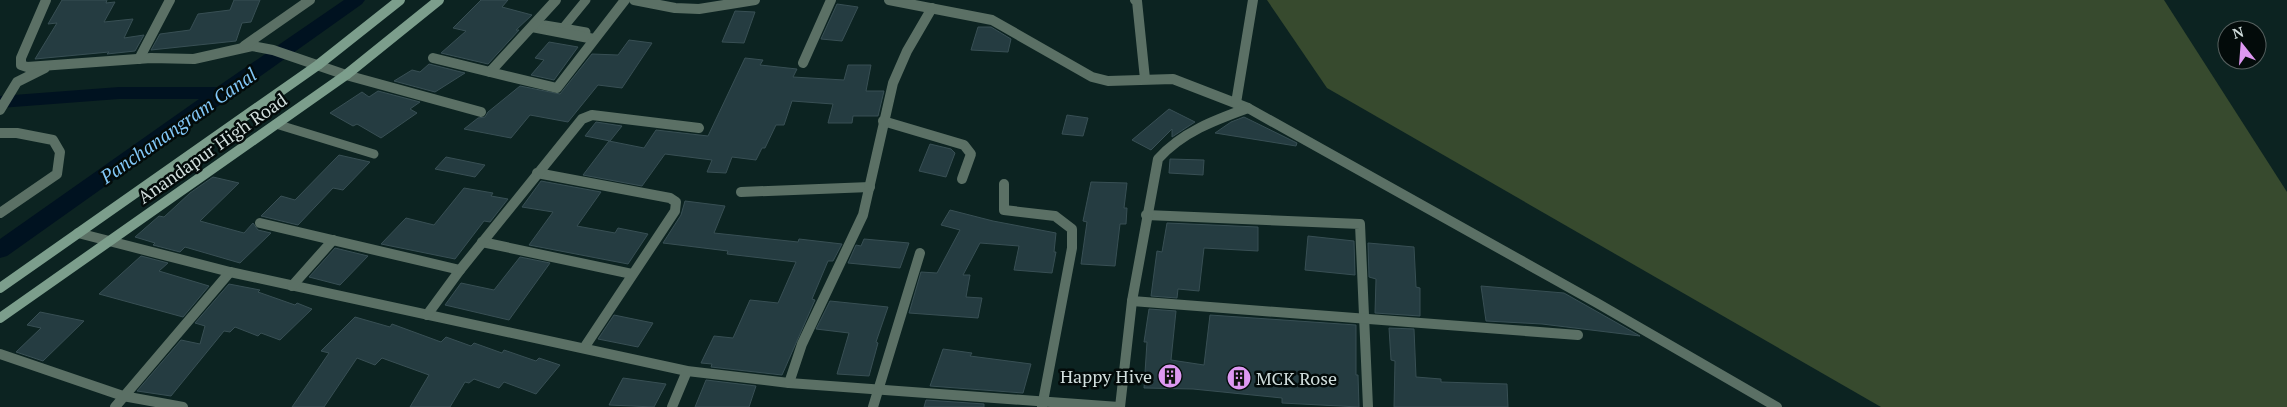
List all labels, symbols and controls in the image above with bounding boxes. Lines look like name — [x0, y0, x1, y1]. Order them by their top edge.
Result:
north arrow — [2217, 20, 2267, 70]
text: N — [2230, 21, 2246, 43]
water label: Panchanangram Canal — [94, 61, 262, 189]
street label: Anandapur High Road — [133, 87, 291, 209]
building icon: Happy Hive — [1157, 363, 1183, 389]
place label: Happy Hive — [1060, 364, 1152, 388]
building icon: MCK Rose — [1226, 365, 1252, 391]
place label: MCK Rose — [1256, 366, 1337, 390]

